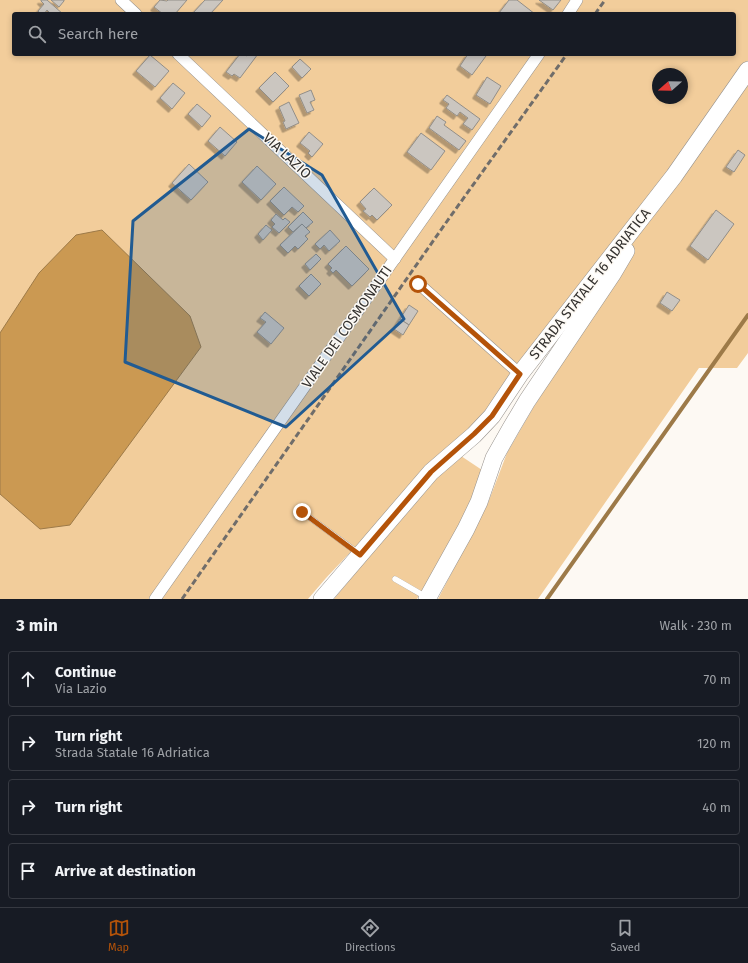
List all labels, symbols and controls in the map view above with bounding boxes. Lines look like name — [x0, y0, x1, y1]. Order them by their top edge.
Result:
search box — [12, 12, 736, 56]
icon: search — [26, 23, 48, 45]
text: Search here — [58, 25, 138, 43]
north arrow — [652, 68, 688, 104]
street label: VIA LAZIO — [259, 129, 315, 183]
street label: STRADA STATALE 16 ADRIATICA — [526, 205, 654, 363]
street label: VIALE DEI COSMONAUTI — [298, 262, 396, 392]
route start — [409, 275, 427, 293]
route end — [293, 503, 311, 521]
text: 3 min — [16, 615, 58, 636]
text: Walk · 230 m — [660, 618, 732, 633]
text: Continue — [55, 663, 116, 681]
icon: ahead — [17, 668, 39, 690]
text: 70 m — [704, 672, 731, 687]
text: Via Lazio — [55, 681, 107, 696]
text: Turn right — [55, 727, 122, 745]
icon: right — [17, 732, 39, 754]
text: 120 m — [697, 736, 731, 751]
text: Strada Statale 16 Adriatica — [55, 745, 210, 760]
icon: right — [17, 796, 39, 818]
text: Turn right — [55, 798, 122, 816]
text: 40 m — [702, 800, 731, 815]
icon: arrive — [17, 860, 39, 882]
text: Arrive at destination — [55, 862, 196, 880]
tab: Map — [108, 917, 130, 954]
tab: Directions — [345, 917, 395, 954]
tab: Saved — [611, 917, 640, 954]

